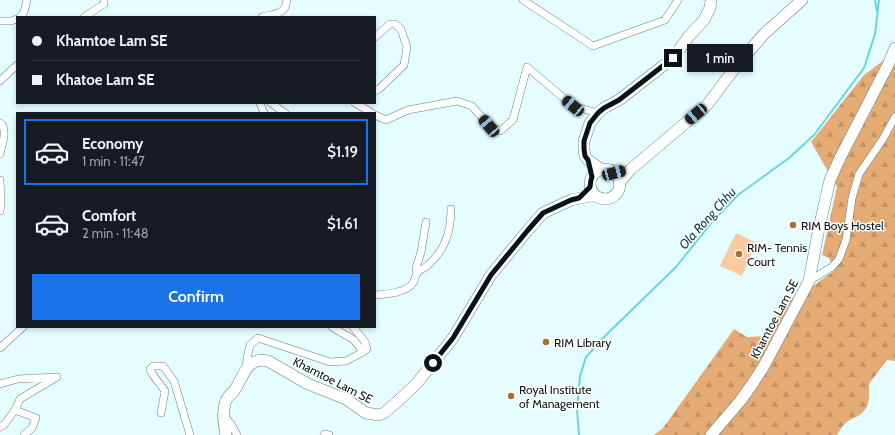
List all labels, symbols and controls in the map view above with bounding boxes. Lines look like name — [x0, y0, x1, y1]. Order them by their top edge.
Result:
text: Khamtoe Lam SE — [56, 32, 168, 50]
callout: 1 min — [687, 44, 753, 72]
route end — [664, 49, 682, 67]
text: 1 min — [705, 50, 735, 66]
text: Khatoe Lam SE — [56, 71, 154, 89]
car — [560, 94, 586, 118]
car — [683, 102, 709, 126]
car — [477, 113, 501, 139]
icon: car — [34, 134, 70, 170]
text: Economy — [82, 135, 143, 153]
text: $1.19 — [327, 143, 358, 161]
text: 1 min · 11:47 — [82, 153, 145, 169]
car — [601, 164, 627, 182]
water label: Ola Rong Chhu — [675, 183, 739, 252]
icon: car — [34, 206, 70, 242]
text: Comfort — [82, 207, 136, 225]
text: $1.61 — [327, 215, 358, 233]
place label: RIM Boys Hostel — [801, 218, 884, 233]
marker: RIM Boys Hostel — [788, 220, 798, 230]
text: 2 min · 11:48 — [82, 225, 149, 241]
place label: RIM- Tennis Court — [747, 240, 807, 269]
marker: RIM- Tennis Court — [734, 249, 744, 259]
button: Confirm — [32, 274, 360, 320]
street label: Khamtoe Lam SE — [747, 277, 801, 361]
place label: RIM Library — [554, 335, 611, 350]
marker: RIM Library — [541, 337, 551, 347]
street label: Khamtoe Lam SE — [291, 353, 376, 407]
route start — [424, 354, 442, 372]
place label: Royal Institute of Management — [519, 382, 600, 411]
marker: Royal Institute of Management — [506, 391, 516, 401]

